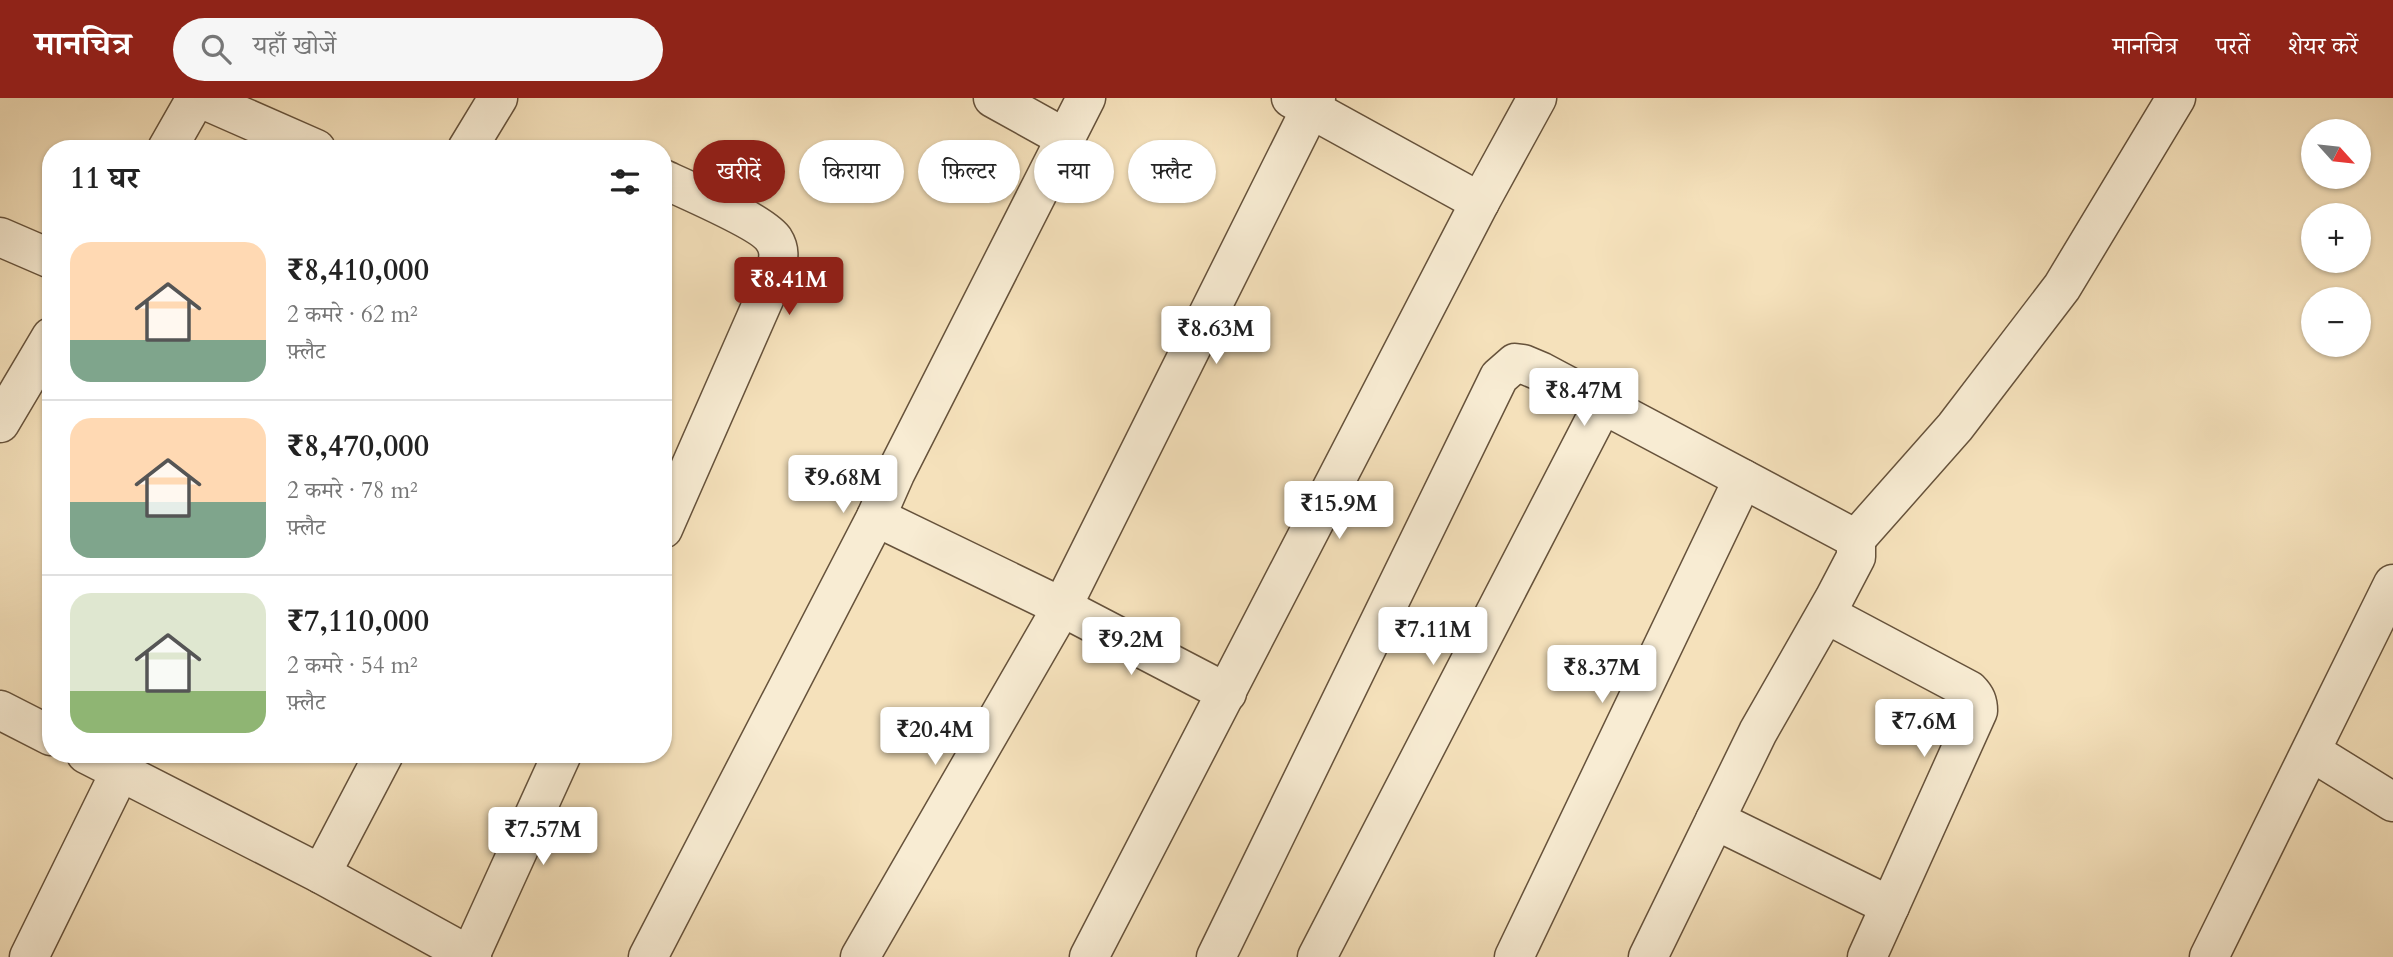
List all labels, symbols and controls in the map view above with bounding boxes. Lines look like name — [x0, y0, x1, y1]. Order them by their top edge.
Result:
search box — [173, 18, 663, 81]
text: मानचित्र — [35, 22, 131, 67]
text: यहाँ खोजें — [253, 28, 336, 63]
icon: search — [197, 30, 235, 68]
text: मानचित्र — [2113, 30, 2178, 63]
text: परतें — [2216, 30, 2250, 63]
text: शेयर करें — [2288, 30, 2358, 63]
north arrow — [2301, 119, 2371, 189]
map controls — [2301, 119, 2371, 357]
chip: खरीदें — [693, 140, 785, 203]
chip: किराया — [799, 140, 904, 203]
chip: फ़िल्टर — [918, 140, 1020, 203]
chip: नया — [1034, 140, 1114, 203]
chip: फ़्लैट — [1128, 140, 1216, 203]
text: 11 घर — [70, 158, 139, 199]
icon: filters — [606, 163, 644, 201]
button: + — [2301, 203, 2371, 273]
text: ₹8,410,000 — [287, 250, 429, 291]
pin: ₹8.41M — [732, 258, 846, 317]
text: ₹8.41M — [750, 264, 828, 295]
icon: home — [126, 270, 210, 354]
button: − — [2301, 287, 2371, 357]
text: 2 कमरे · 62 m² — [287, 299, 418, 330]
pin: ₹8.63M — [1159, 306, 1273, 366]
text: ₹8.63M — [1177, 313, 1255, 344]
text: फ़्लैट — [287, 336, 325, 367]
pin: ₹8.47M — [1527, 368, 1641, 428]
text: ₹8.47M — [1545, 375, 1623, 406]
text: ₹8,470,000 — [287, 426, 429, 467]
icon: home — [126, 446, 210, 530]
pin: ₹9.68M — [786, 456, 900, 515]
text: ₹9.68M — [804, 462, 882, 493]
text: 2 कमरे · 78 m² — [287, 475, 418, 506]
pin: ₹15.9M — [1282, 482, 1396, 541]
text: ₹15.9M — [1300, 488, 1378, 519]
text: फ़्लैट — [287, 512, 325, 543]
text: ₹7,110,000 — [287, 601, 429, 642]
pin: ₹7.11M — [1376, 608, 1490, 667]
text: ₹7.11M — [1394, 614, 1472, 645]
pin: ₹9.2M — [1082, 618, 1180, 677]
icon: home — [126, 621, 210, 705]
text: ₹9.2M — [1098, 624, 1164, 655]
pin: ₹8.37M — [1545, 646, 1659, 705]
text: 2 कमरे · 54 m² — [287, 650, 418, 681]
text: ₹8.37M — [1563, 652, 1641, 683]
text: फ़्लैट — [287, 687, 325, 718]
pin: ₹7.6M — [1875, 700, 1973, 759]
text: ₹7.6M — [1891, 706, 1957, 737]
pin: ₹20.4M — [878, 708, 992, 767]
text: ₹20.4M — [896, 714, 974, 745]
pin: ₹7.57M — [486, 808, 600, 867]
text: ₹7.57M — [504, 814, 582, 845]

